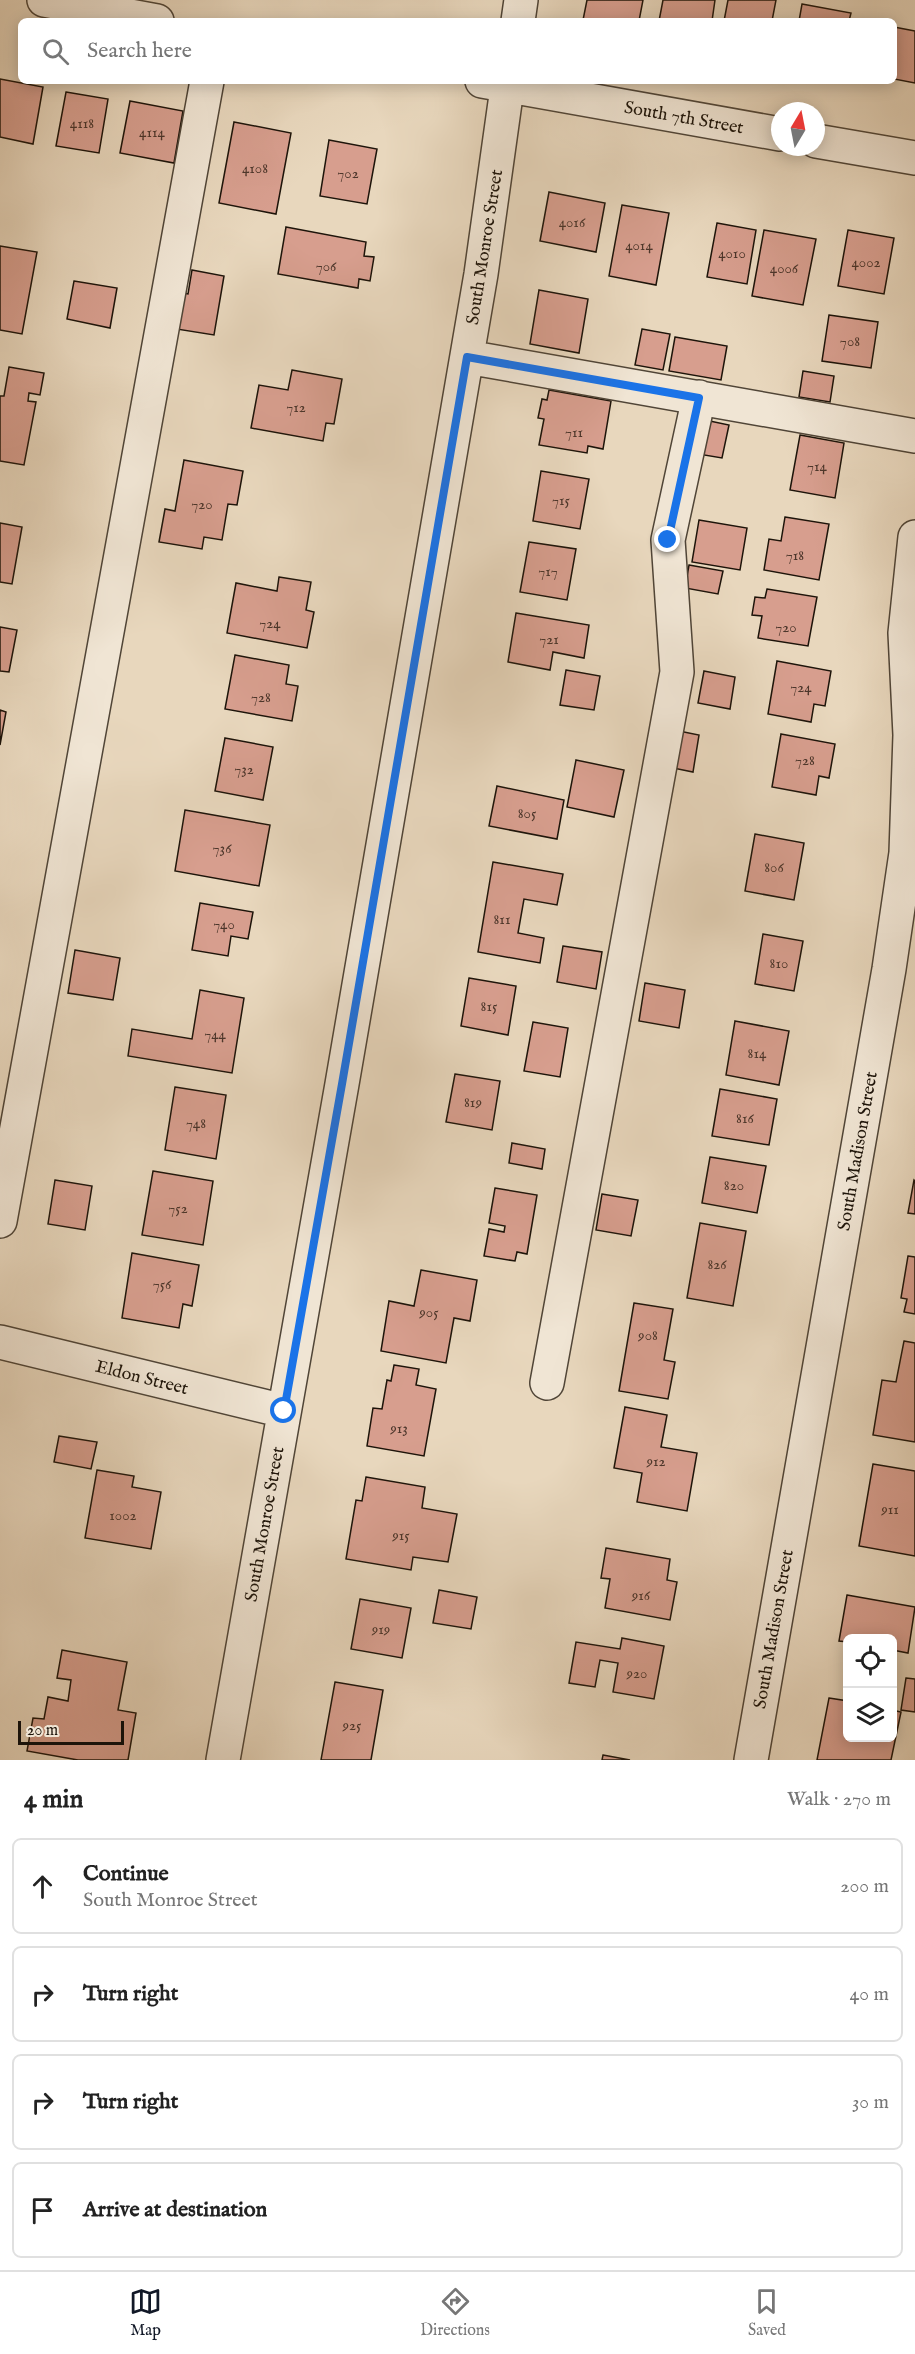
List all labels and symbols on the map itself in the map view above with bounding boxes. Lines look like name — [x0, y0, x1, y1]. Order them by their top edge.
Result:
street label: South 7th Street — [622, 97, 745, 140]
north arrow — [771, 102, 825, 156]
house number: 4118 — [70, 114, 94, 133]
house number: 4114 — [139, 123, 166, 142]
house number: 4108 — [242, 159, 268, 178]
house number: 702 — [337, 164, 359, 183]
street label: South Monroe Street — [462, 168, 509, 327]
house number: 4016 — [559, 213, 586, 232]
house number: 4014 — [625, 236, 653, 255]
house number: 4010 — [718, 244, 746, 263]
house number: 4002 — [851, 253, 881, 272]
house number: 706 — [316, 257, 337, 276]
house number: 4006 — [770, 259, 799, 278]
house number: 708 — [840, 332, 860, 351]
house number: 712 — [286, 398, 306, 417]
house number: 711 — [565, 423, 583, 442]
house number: 714 — [807, 457, 828, 476]
house number: 715 — [552, 491, 571, 510]
house number: 720 — [191, 495, 213, 514]
route end — [654, 526, 680, 552]
house number: 718 — [786, 546, 804, 565]
house number: 717 — [538, 562, 558, 581]
house number: 724 — [259, 614, 281, 633]
house number: 720 — [775, 618, 797, 637]
house number: 721 — [539, 630, 559, 649]
house number: 724 — [790, 678, 812, 697]
house number: 728 — [251, 688, 271, 707]
house number: 728 — [795, 751, 815, 770]
house number: 732 — [234, 760, 254, 779]
house number: 805 — [518, 804, 537, 823]
house number: 736 — [213, 839, 232, 858]
house number: 806 — [764, 858, 784, 877]
house number: 811 — [493, 910, 511, 929]
house number: 740 — [213, 915, 235, 934]
house number: 810 — [770, 954, 788, 973]
house number: 815 — [481, 997, 498, 1016]
house number: 744 — [204, 1025, 226, 1044]
house number: 814 — [748, 1044, 767, 1063]
street label: South Madison Street — [833, 1070, 884, 1233]
house number: 819 — [464, 1093, 482, 1112]
house number: 816 — [736, 1109, 755, 1128]
house number: 748 — [186, 1114, 206, 1133]
house number: 820 — [724, 1176, 744, 1195]
house number: 752 — [168, 1199, 188, 1218]
house number: 826 — [707, 1255, 727, 1274]
house number: 756 — [153, 1275, 172, 1294]
house number: 905 — [418, 1303, 439, 1322]
house number: 908 — [637, 1326, 658, 1345]
street label: Eldon Street — [93, 1356, 190, 1401]
route start — [270, 1397, 296, 1423]
house number: 913 — [389, 1419, 408, 1438]
street label: South Monroe Street — [241, 1445, 290, 1604]
house number: 912 — [645, 1452, 666, 1471]
house number: 911 — [880, 1500, 899, 1519]
house number: 1002 — [109, 1506, 137, 1525]
house number: 915 — [391, 1526, 410, 1545]
street label: South Madison Street — [749, 1548, 800, 1711]
house number: 916 — [631, 1586, 651, 1605]
house number: 919 — [371, 1620, 390, 1639]
house number: 920 — [626, 1664, 647, 1683]
house number: 925 — [342, 1716, 362, 1735]
scale bar — [18, 1718, 124, 1746]

